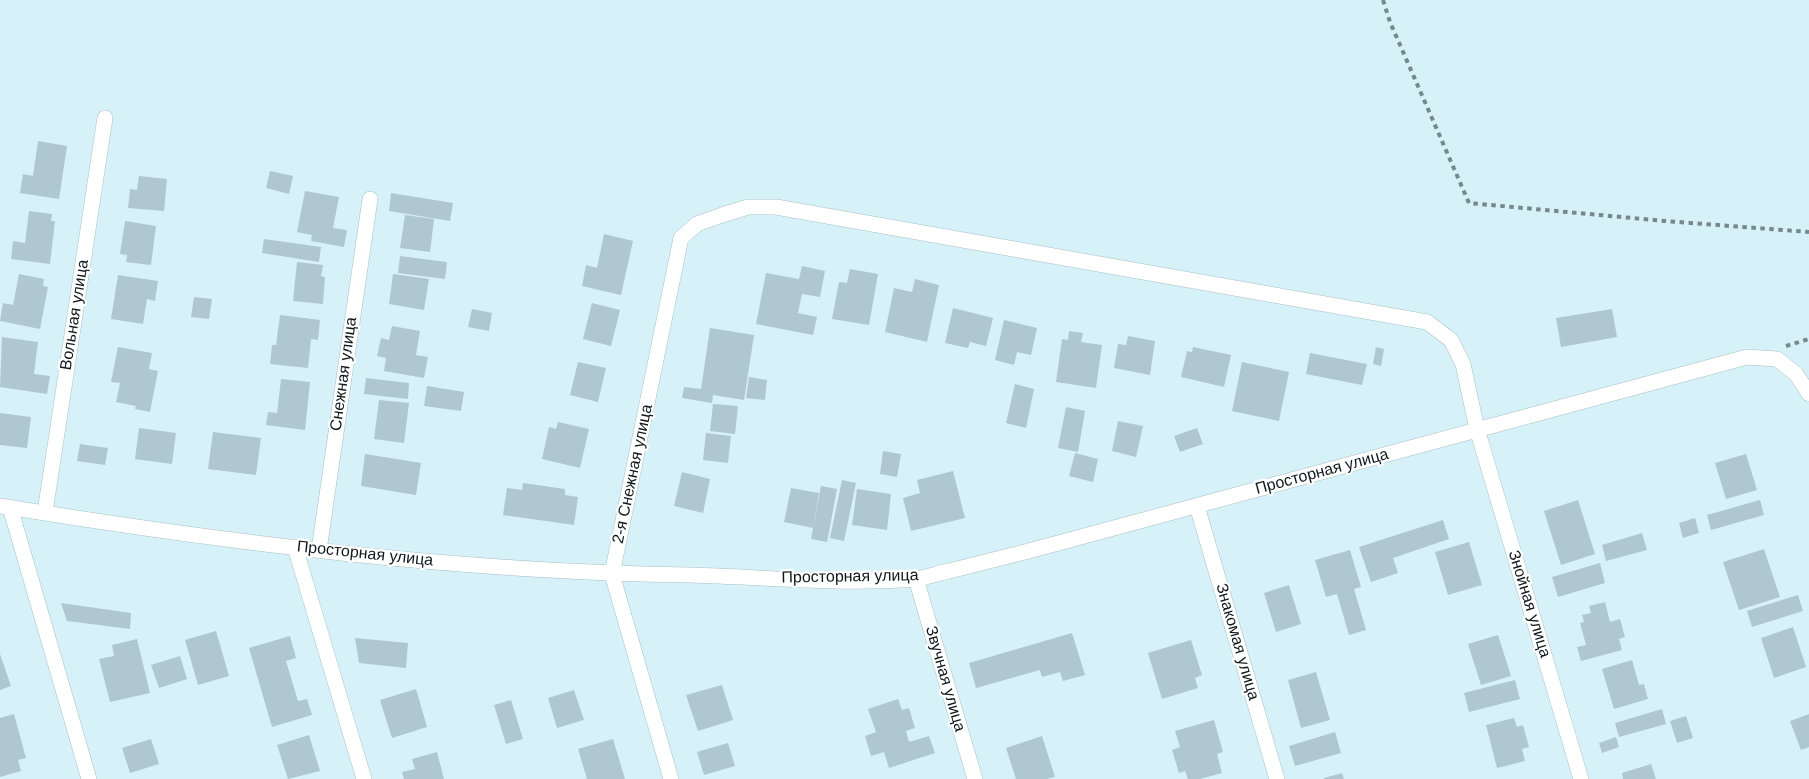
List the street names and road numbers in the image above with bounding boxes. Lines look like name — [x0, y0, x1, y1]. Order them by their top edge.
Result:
street label: Вольная улица — [57, 258, 93, 372]
street label: Снежная улица — [327, 316, 361, 432]
street label: 2-я Снежная улица — [609, 403, 657, 545]
street label: Просторная улица — [1253, 445, 1391, 499]
street label: Просторная улица — [296, 537, 434, 571]
street label: Знойная улица — [1504, 548, 1554, 660]
street label: Просторная улица — [781, 566, 919, 588]
street label: Знакомая улица — [1211, 581, 1263, 703]
street label: Звучная улица — [921, 624, 969, 734]

